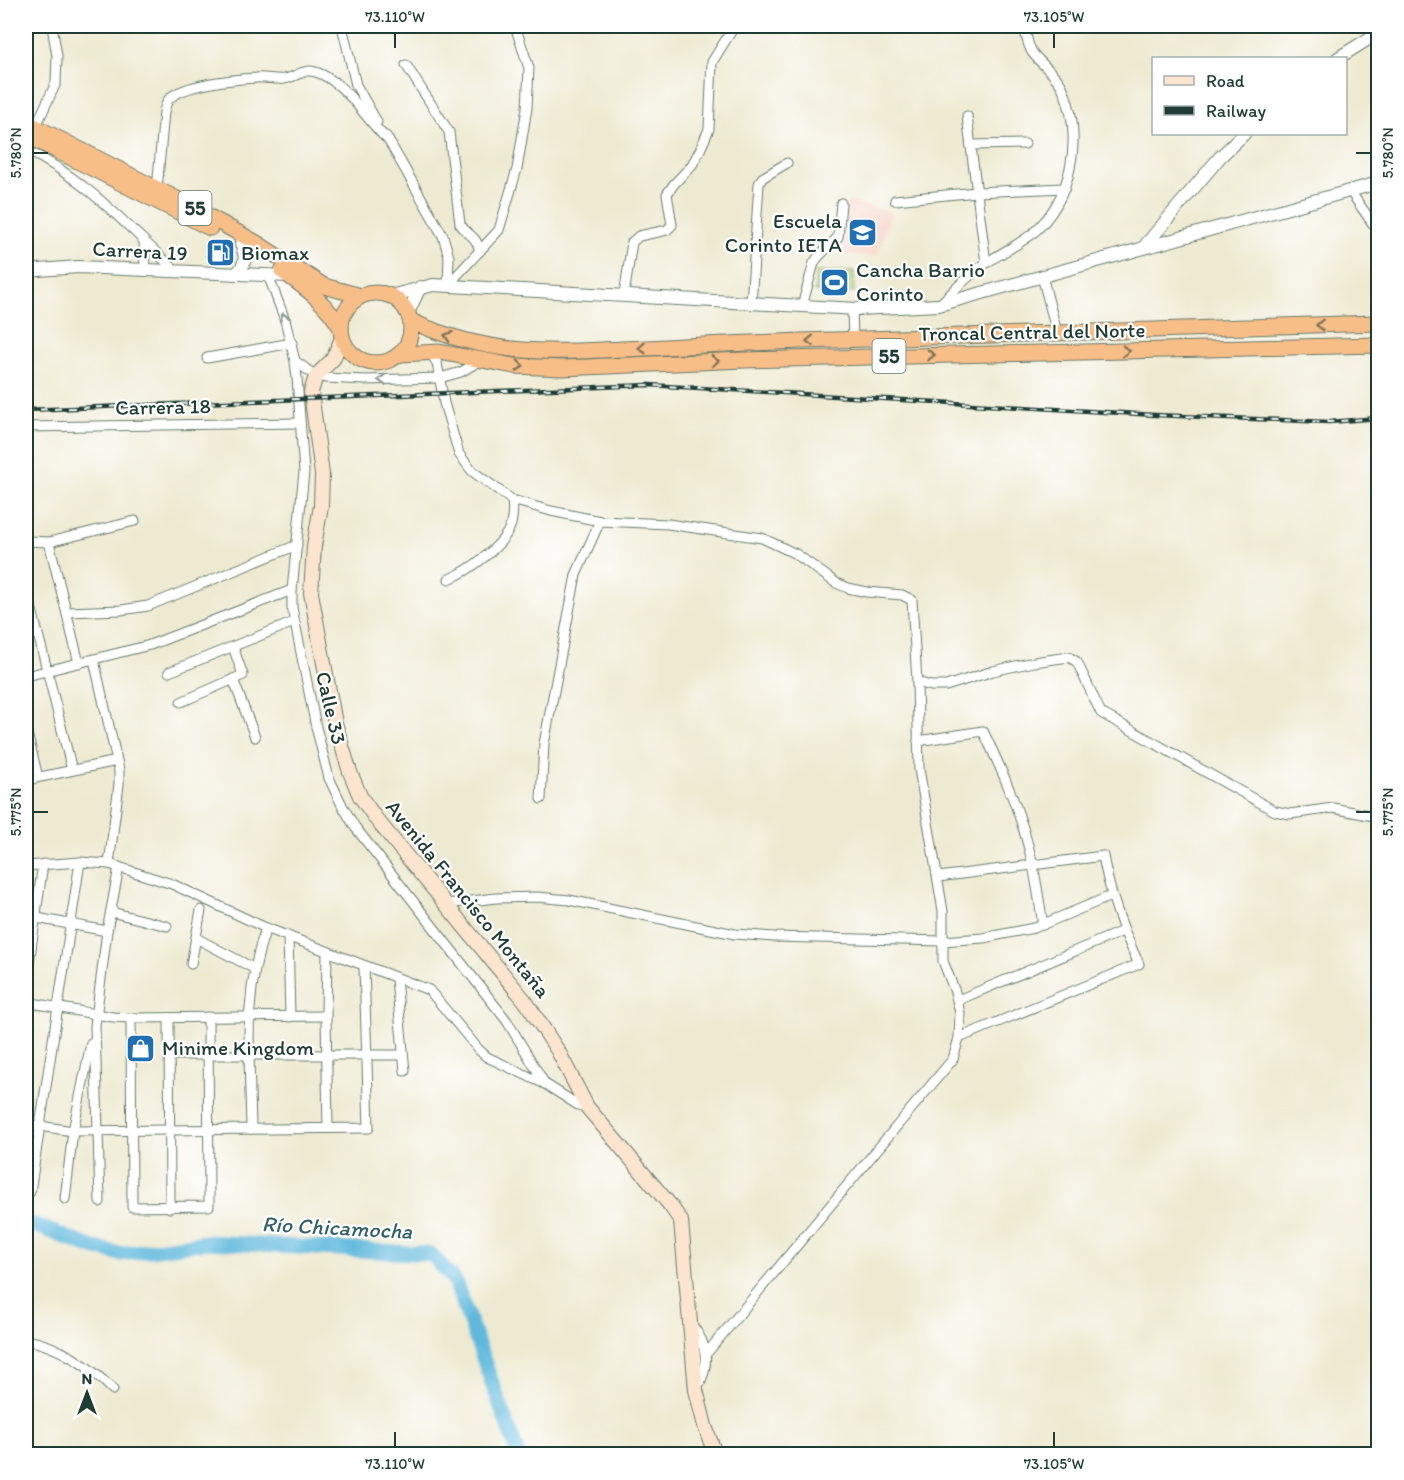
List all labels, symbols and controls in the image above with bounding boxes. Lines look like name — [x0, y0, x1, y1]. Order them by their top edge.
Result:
text: 73.110°W — [365, 8, 425, 26]
text: 73.105°W — [1024, 8, 1084, 26]
legend — [1152, 57, 1347, 135]
text: Road — [1206, 70, 1245, 92]
text: Railway — [1206, 100, 1267, 122]
text: 5.780°N — [7, 127, 25, 179]
text: 5.780°N — [1379, 127, 1397, 179]
road number: 55 — [178, 191, 212, 225]
place label: Escuela Corinto IETA — [725, 208, 843, 257]
school or university icon: Escuela Corinto IETA — [847, 217, 879, 249]
street label: Carrera 19 — [92, 236, 188, 265]
fuel station icon: Biomax — [204, 237, 236, 269]
place label: Biomax — [241, 240, 309, 265]
place label: Cancha Barrio Corinto — [856, 257, 985, 306]
sports icon: Cancha Barrio Corinto — [819, 266, 851, 298]
one-way arrow — [279, 312, 291, 323]
street label: Troncal Central del Norte — [918, 317, 1146, 346]
one-way arrow — [1316, 319, 1325, 331]
one-way arrow — [443, 331, 454, 344]
one-way arrow — [806, 335, 815, 347]
road number: 55 — [872, 339, 906, 373]
one-way arrow — [637, 341, 646, 354]
one-way arrow — [1122, 344, 1131, 357]
one-way arrow — [927, 349, 936, 362]
one-way arrow — [711, 355, 720, 367]
one-way arrow — [516, 360, 525, 372]
one-way arrow — [377, 374, 386, 386]
street label: Carrera 18 — [115, 393, 211, 420]
street label: Calle 33 — [311, 669, 352, 747]
text: 5.775°N — [7, 788, 25, 836]
text: 5.775°N — [1379, 788, 1397, 836]
street label: Avenida Francisco Montaña — [381, 795, 556, 1003]
shop icon: Minime Kingdom — [125, 1032, 157, 1064]
place label: Minime Kingdom — [162, 1035, 314, 1060]
water label: Río Chicamocha — [261, 1210, 414, 1245]
north arrow — [57, 1363, 117, 1423]
text: N — [82, 1369, 92, 1388]
text: 73.110°W — [365, 1455, 425, 1473]
text: 73.105°W — [1024, 1455, 1084, 1473]

